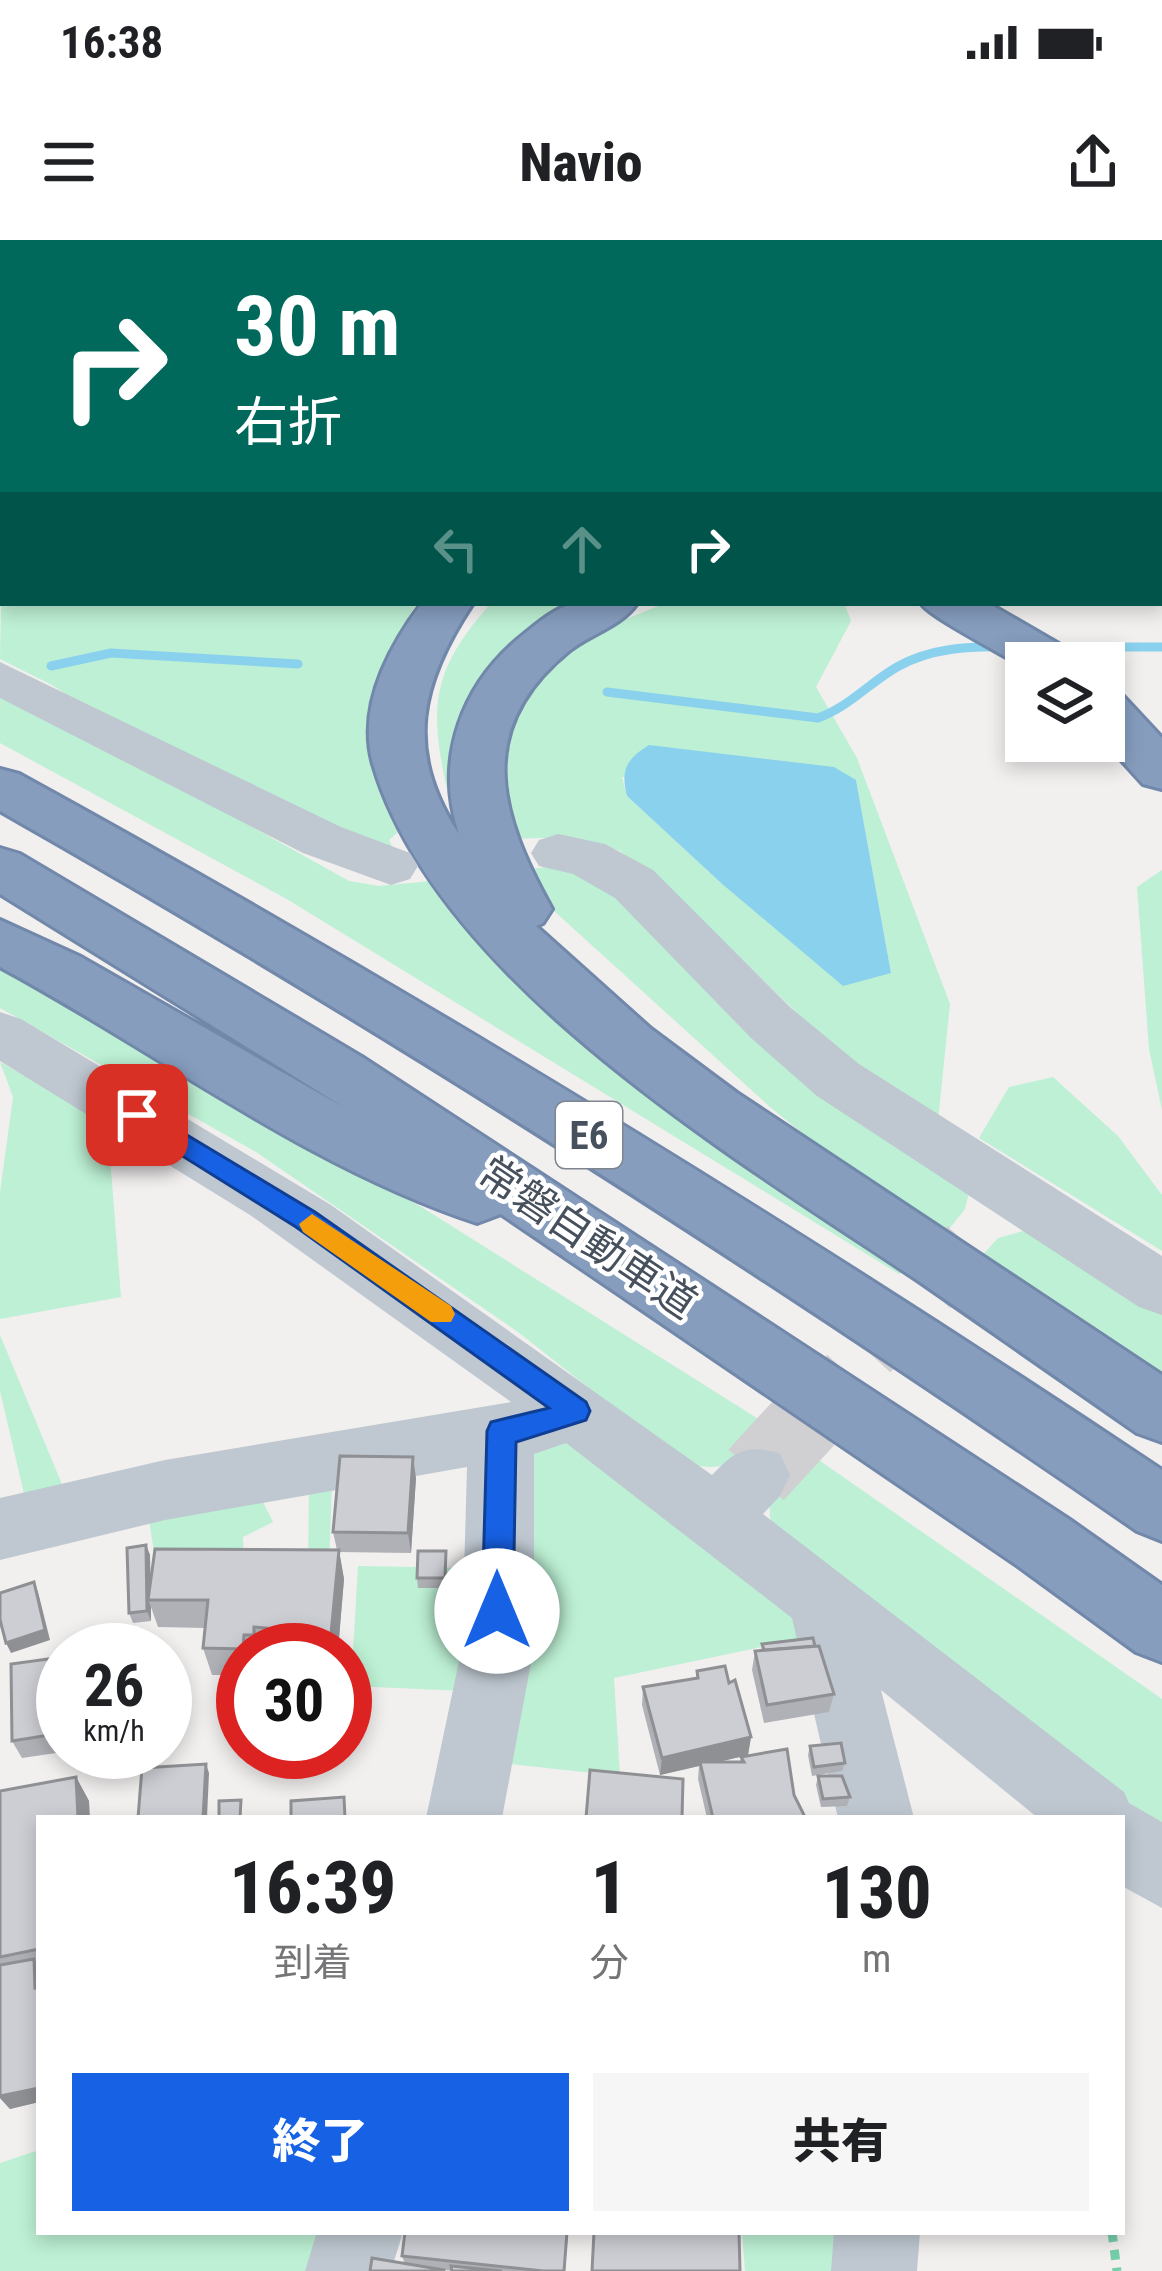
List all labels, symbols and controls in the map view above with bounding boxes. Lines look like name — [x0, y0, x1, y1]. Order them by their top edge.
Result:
text: 16:38 — [60, 16, 163, 69]
icon: menu — [36, 129, 102, 195]
icon: share — [1060, 129, 1126, 195]
text: Navio — [519, 131, 643, 194]
text: 30 m — [234, 277, 401, 376]
icon: right — [36, 288, 192, 444]
text: 右折 — [234, 391, 342, 454]
icon: left — [423, 516, 489, 582]
icon: ahead — [549, 516, 615, 582]
icon: right — [675, 516, 741, 582]
map controls — [1005, 642, 1125, 762]
button: layers — [1005, 642, 1125, 762]
pin — [86, 1064, 188, 1166]
icon: arrive — [104, 1082, 170, 1148]
road number: E6 — [556, 1102, 622, 1168]
street label: 常磐自動車道 — [470, 1147, 706, 1328]
position arrow — [434, 1548, 560, 1674]
speed limit sign: 30 — [216, 1623, 372, 1779]
text: 26 — [84, 1650, 144, 1721]
text: km/h — [83, 1713, 145, 1748]
text: 16:39 — [229, 1846, 396, 1931]
text: 1 — [591, 1846, 627, 1931]
text: 130 — [822, 1851, 932, 1936]
text: m — [862, 1936, 891, 1982]
text: 到着 — [274, 1940, 352, 1986]
text: 分 — [589, 1940, 628, 1986]
button: 終了 — [72, 2073, 569, 2211]
button: 共有 — [593, 2073, 1089, 2211]

